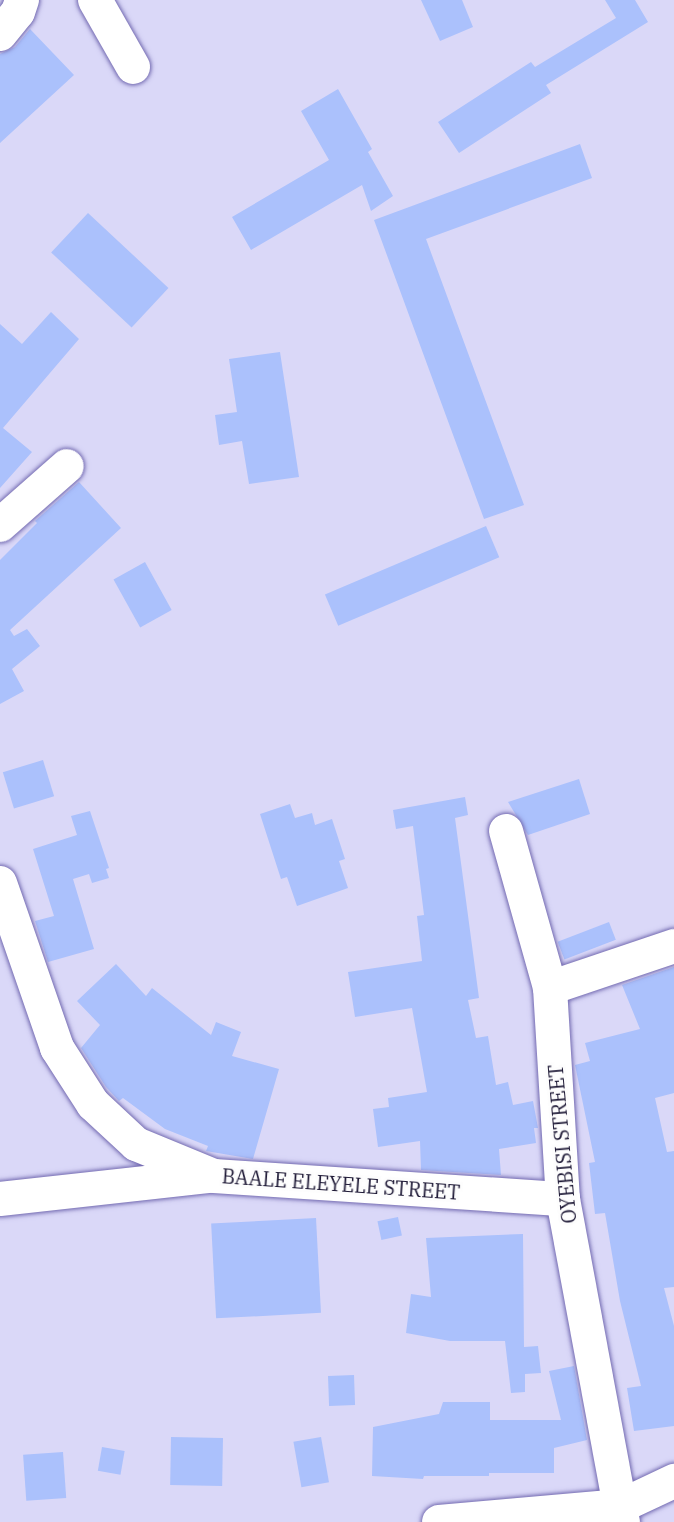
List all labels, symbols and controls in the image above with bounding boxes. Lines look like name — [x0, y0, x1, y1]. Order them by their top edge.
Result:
street label: OYEBISI STREET — [543, 1063, 581, 1225]
street label: BAALE ELEYELE STREET — [221, 1164, 461, 1204]

